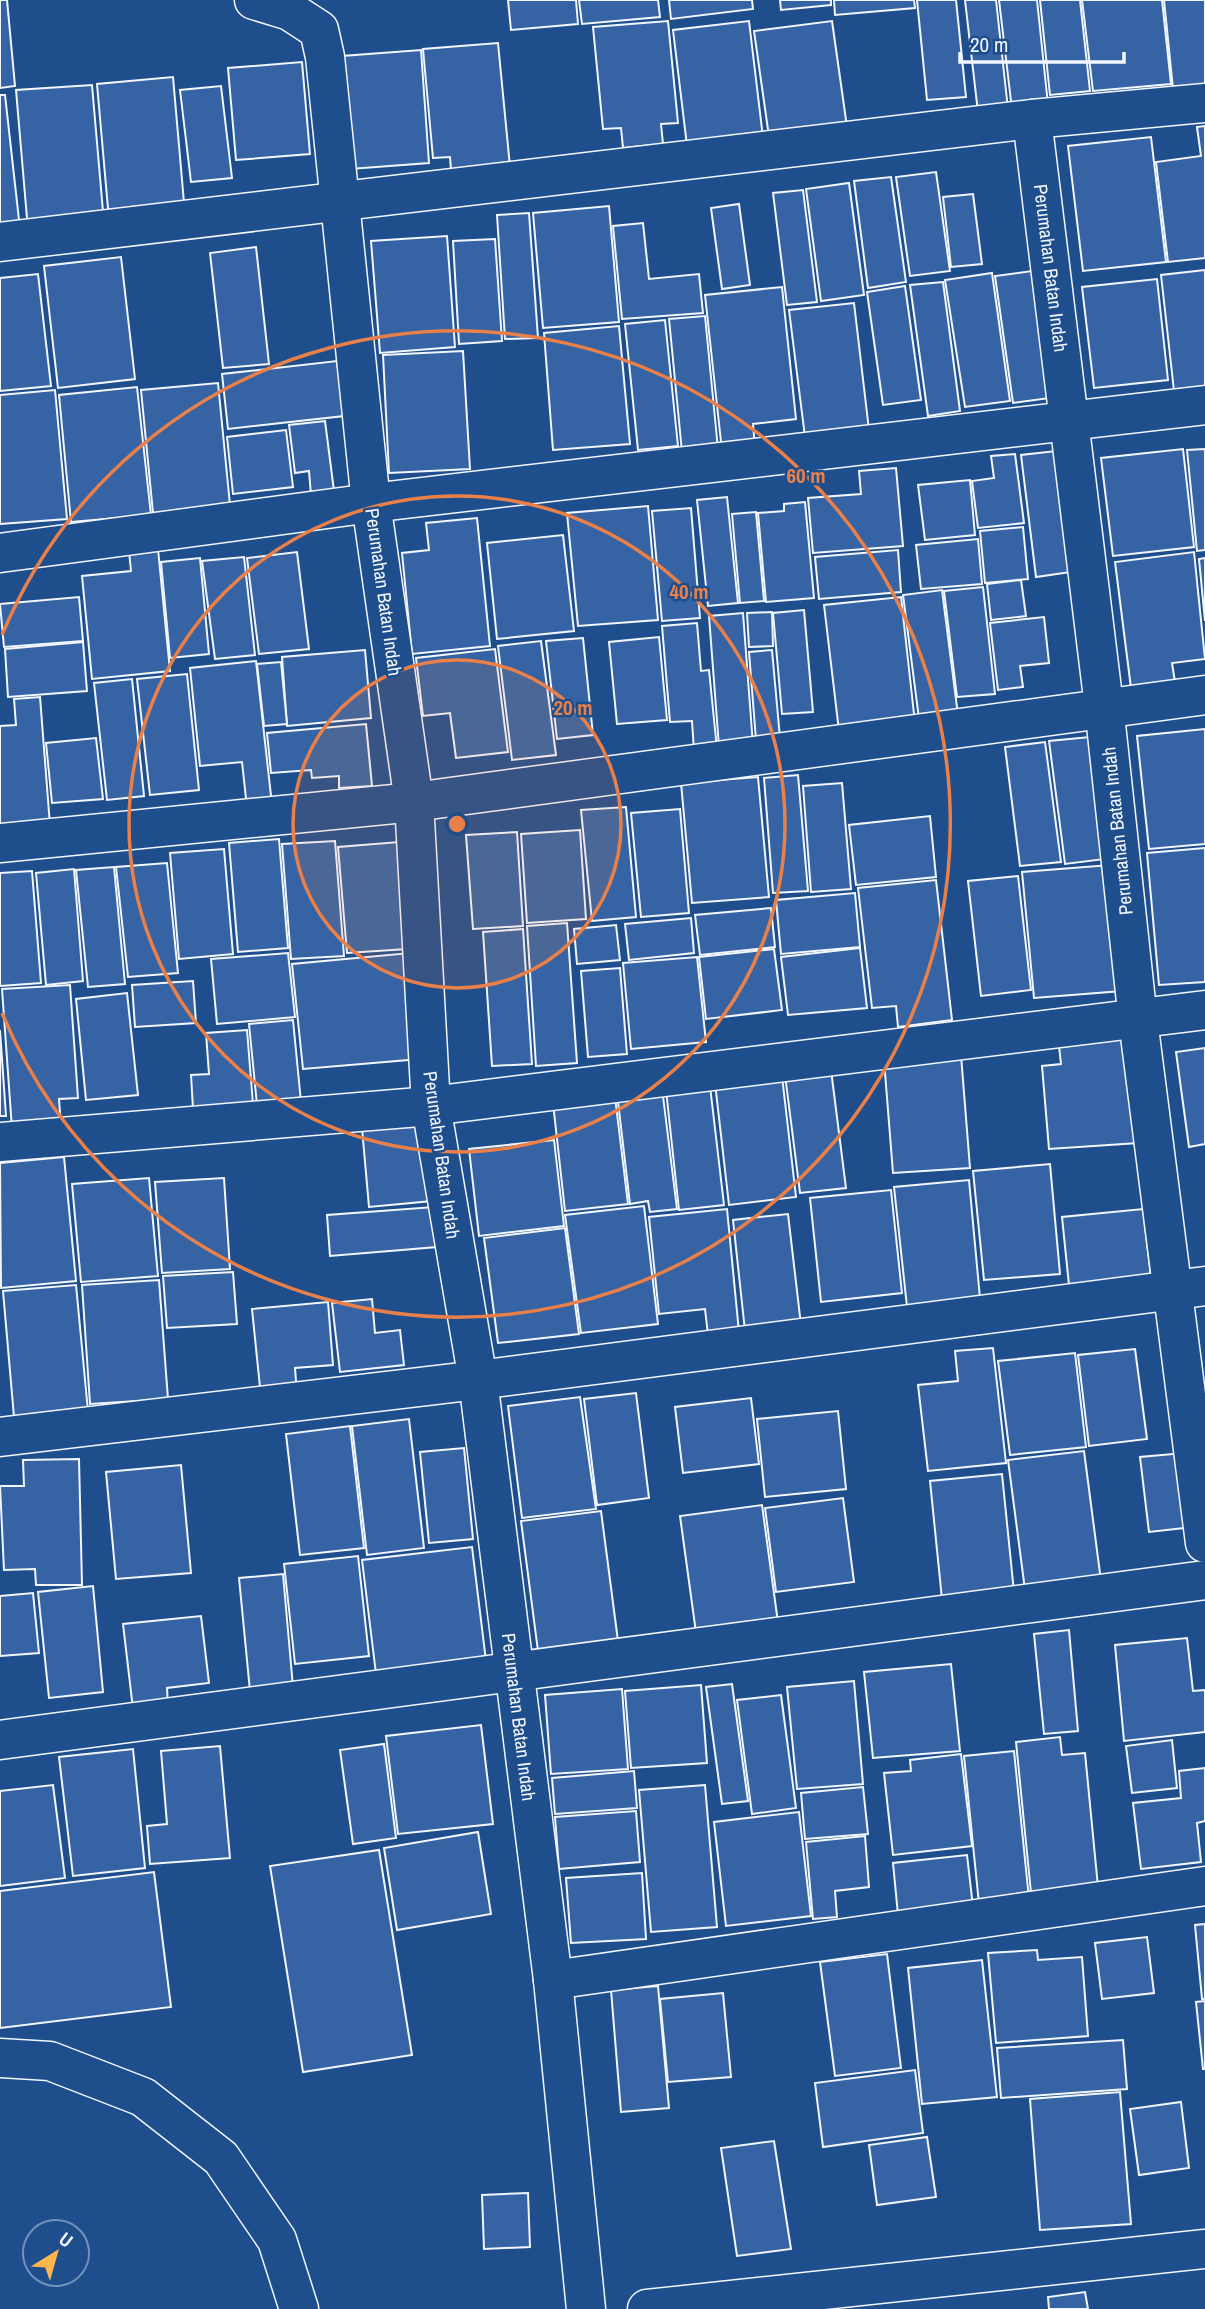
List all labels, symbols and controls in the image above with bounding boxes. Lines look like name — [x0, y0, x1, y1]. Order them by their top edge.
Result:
scale bar — [960, 21, 1124, 65]
text: 20 m — [970, 30, 1008, 59]
street label: Perumahan Batan Indah — [1028, 183, 1074, 353]
text: 60 m — [786, 461, 826, 490]
street label: Perumahan Batan Indah — [359, 507, 409, 677]
text: 40 m — [669, 577, 709, 606]
text: 20 m — [553, 693, 593, 722]
street label: Perumahan Batan Indah — [1095, 746, 1139, 916]
centre of rings — [445, 812, 469, 836]
street label: Perumahan Batan Indah — [417, 1070, 467, 1240]
street label: Perumahan Batan Indah — [496, 1632, 542, 1802]
north arrow — [21, 2218, 91, 2288]
text: U — [54, 2226, 79, 2253]

